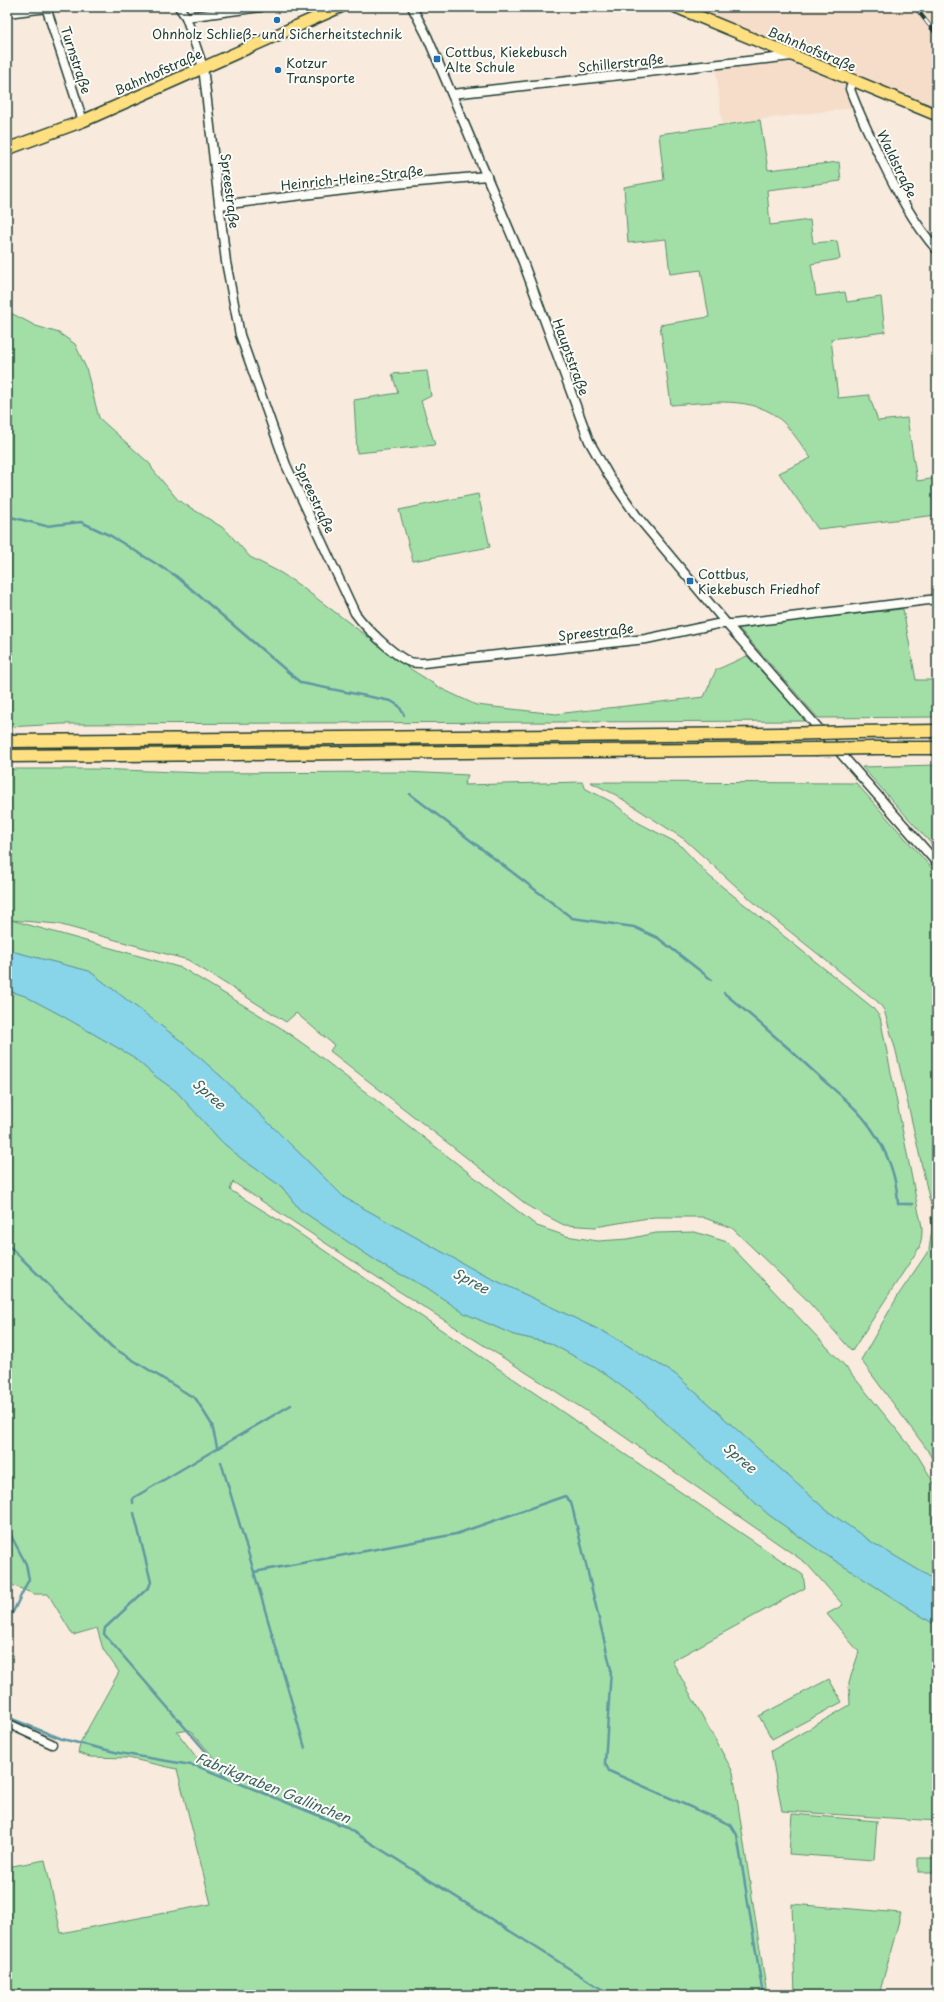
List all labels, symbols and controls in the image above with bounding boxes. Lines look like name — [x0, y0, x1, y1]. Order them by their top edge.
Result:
marker: Ohnholz Schließ- und Sicherheitstechnik — [272, 15, 282, 25]
street label: Bahnhofstraße — [765, 21, 859, 76]
street label: Turnstraße — [57, 24, 96, 96]
place label: Ohnholz Schließ- und Sicherheitstechnik — [152, 24, 402, 43]
place label: Cottbus, Kiekebusch Alte Schule — [445, 42, 567, 76]
street label: Bahnhofstraße — [111, 44, 205, 99]
street label: Schillerstraße — [577, 49, 665, 76]
place label: Kotzur Transporte — [286, 53, 355, 87]
marker: Cottbus, Kiekebusch Alte Schule — [432, 54, 442, 64]
marker: Kotzur Transporte — [273, 65, 283, 75]
street label: Waldstraße — [873, 127, 922, 201]
street label: Spreestraße — [216, 152, 245, 230]
street label: Heinrich-Heine-Straße — [280, 161, 424, 194]
street label: Hauptstraße — [549, 316, 594, 398]
street label: Spreestraße — [291, 459, 340, 536]
place label: Cottbus, Kiekebusch Friedhof — [698, 564, 820, 598]
marker: Cottbus, Kiekebusch Friedhof — [685, 576, 695, 586]
street label: Spreestraße — [557, 618, 635, 645]
water label: Spree — [188, 1073, 231, 1115]
water label: Spree — [450, 1262, 494, 1299]
water label: Spree — [719, 1437, 762, 1479]
water label: Fabrikgraben Gallinchen — [193, 1747, 354, 1828]

